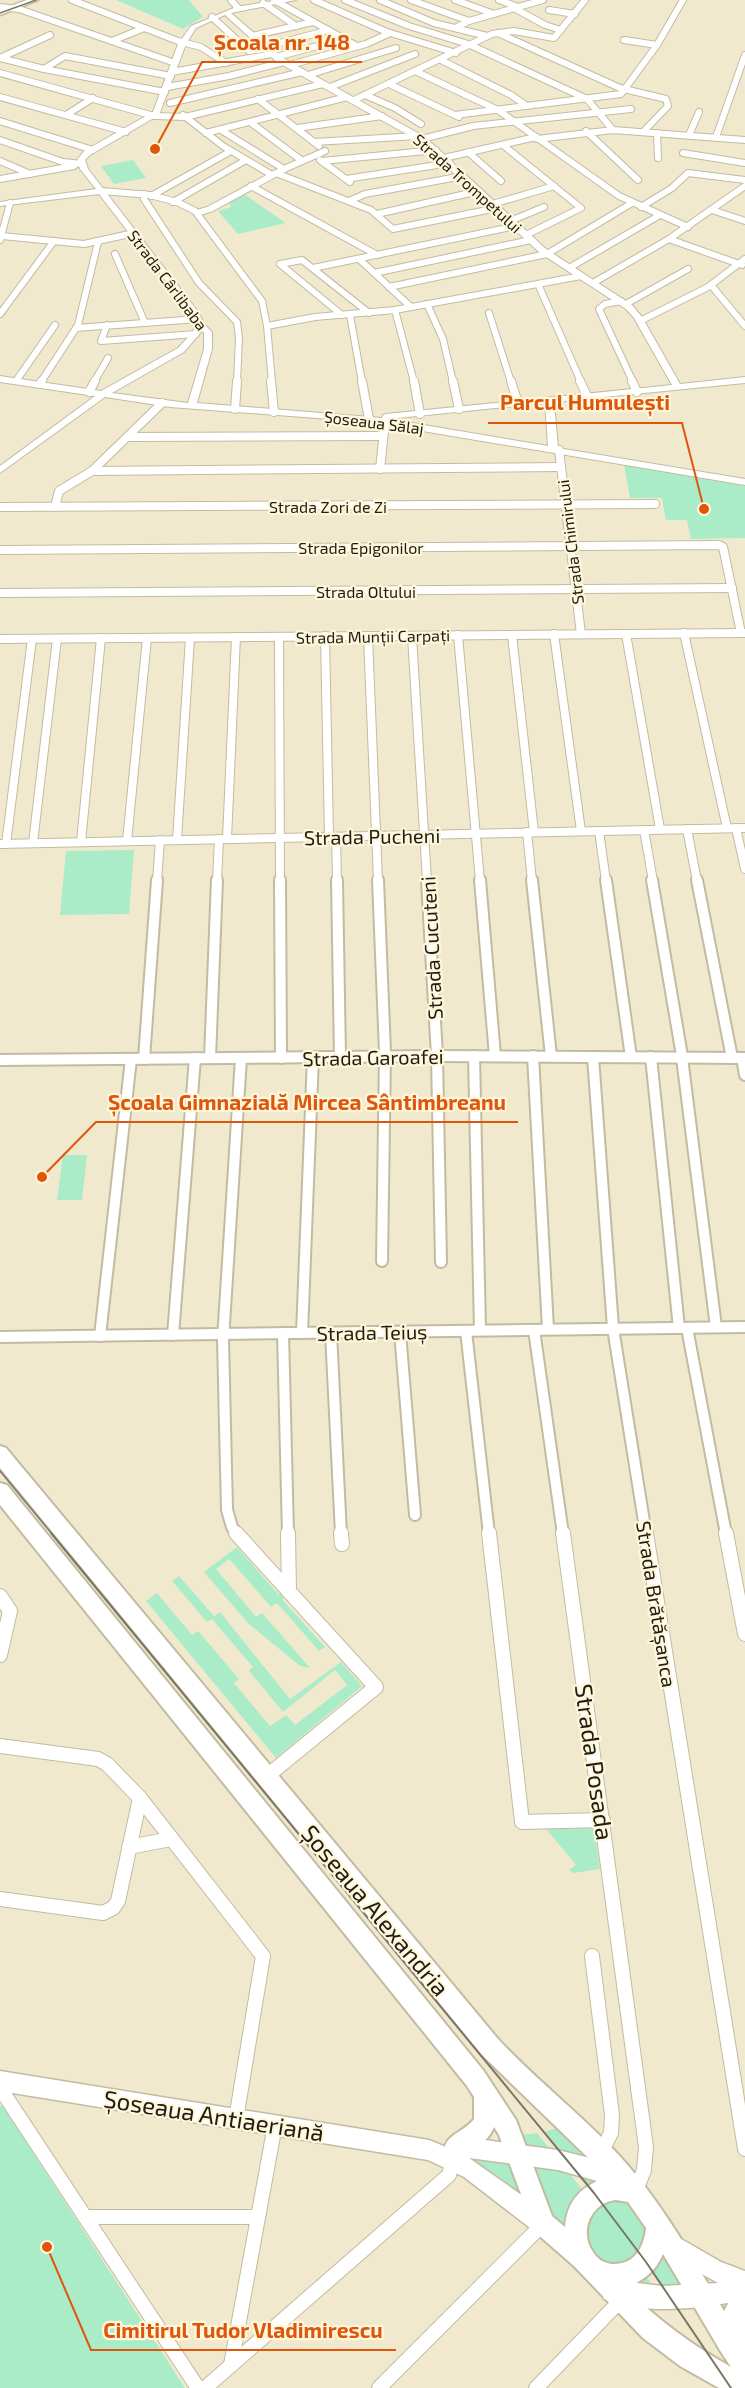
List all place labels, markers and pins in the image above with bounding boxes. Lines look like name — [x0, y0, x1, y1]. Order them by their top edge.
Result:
callout: Școala nr. 148 — [202, 23, 362, 62]
callout: Parcul Humulești — [488, 384, 682, 423]
callout: Școala Gimnazială Mircea Sântimbreanu — [96, 1083, 518, 1122]
callout: Cimitirul Tudor Vladimirescu — [91, 2311, 396, 2350]

